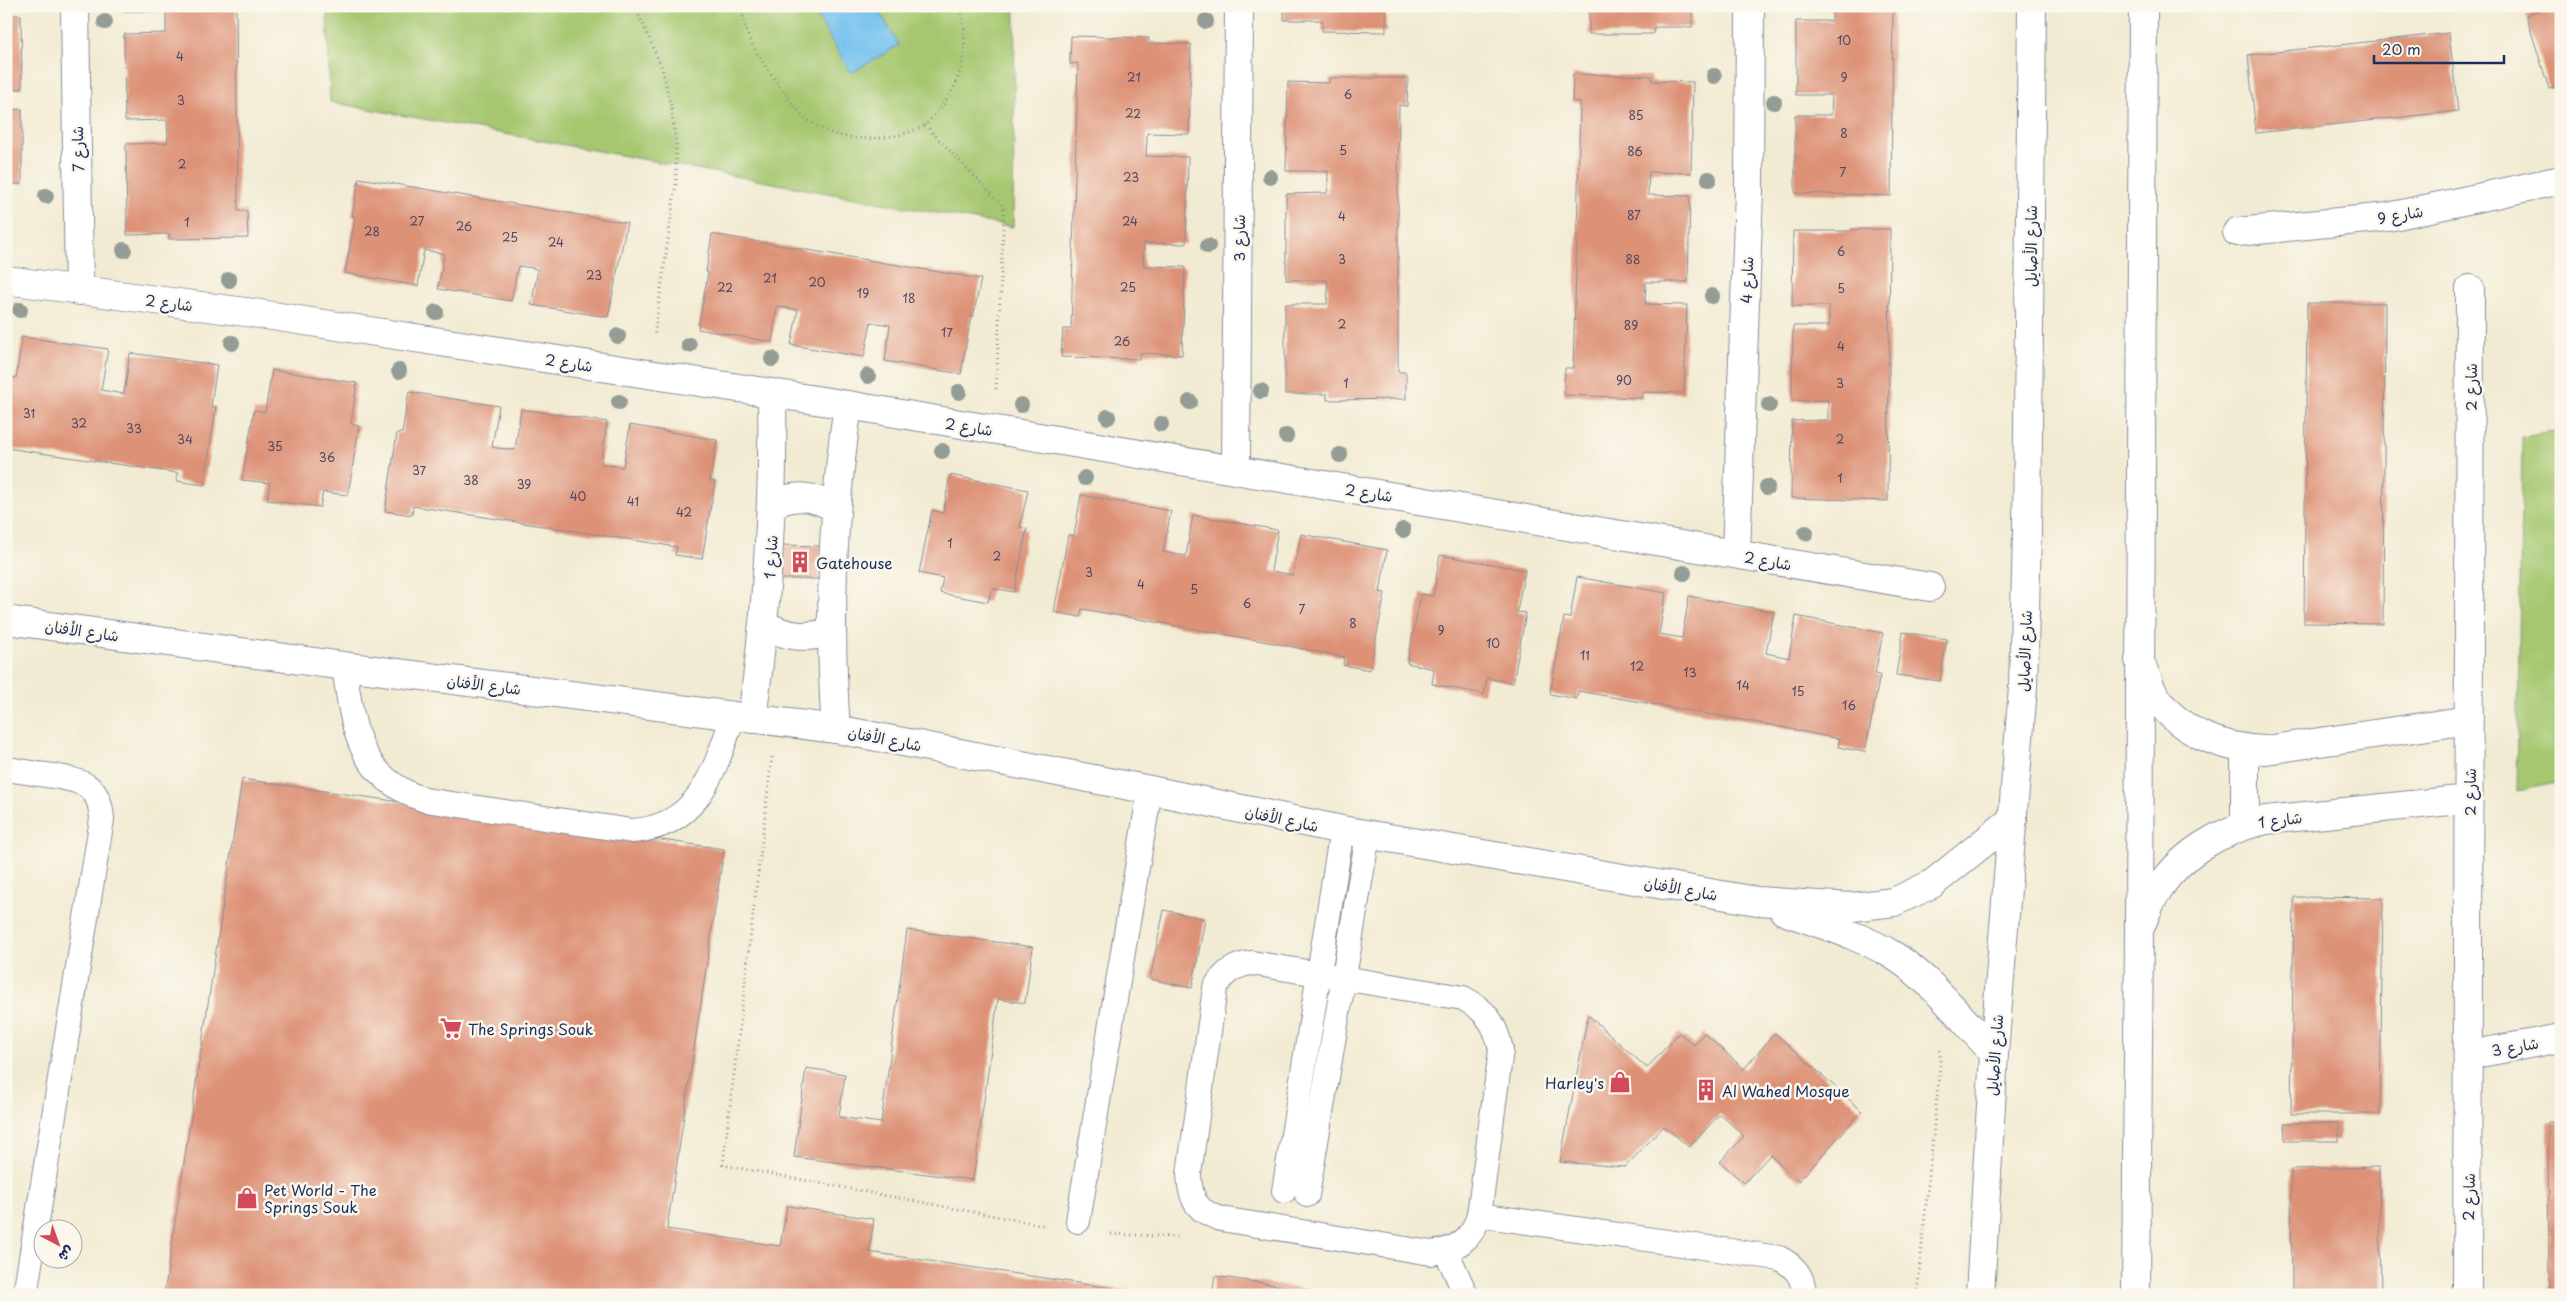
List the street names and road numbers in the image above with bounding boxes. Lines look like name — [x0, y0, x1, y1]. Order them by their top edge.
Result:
street label: شارع 7 — [65, 126, 89, 172]
street label: شارع 9 — [2375, 199, 2425, 229]
street label: شارع الأصايل — [2019, 205, 2042, 287]
street label: شارع 3 — [1227, 214, 1250, 262]
street label: شارع 4 — [1734, 256, 1758, 304]
street label: شارع 2 — [144, 288, 194, 316]
street label: شارع 2 — [544, 347, 594, 377]
street label: شارع 2 — [2459, 363, 2482, 411]
street label: شارع 2 — [944, 411, 994, 441]
street label: شارع 2 — [1344, 477, 1394, 507]
street label: شارع 1 — [757, 534, 783, 580]
street label: شارع 2 — [1742, 545, 1794, 575]
street label: شارع الأصايل — [2011, 610, 2037, 692]
street label: شارع الأفنان — [44, 613, 120, 647]
street label: شارع الأفنان — [446, 668, 522, 700]
street label: شارع الأفنان — [846, 720, 924, 756]
street label: شارع 2 — [2458, 768, 2481, 816]
street label: شارع الأفنان — [1243, 799, 1321, 837]
street label: شارع 1 — [2257, 805, 2303, 833]
street label: شارع الأفنان — [1642, 870, 1720, 906]
street label: شارع الأصايل — [1980, 1013, 2008, 1097]
street label: شارع 3 — [2490, 1031, 2540, 1061]
street label: شارع 2 — [2456, 1173, 2480, 1221]

